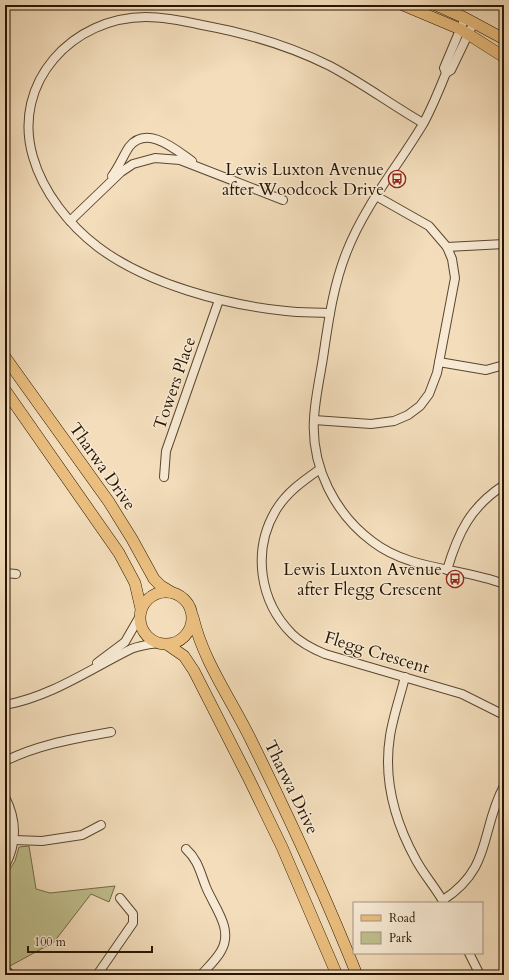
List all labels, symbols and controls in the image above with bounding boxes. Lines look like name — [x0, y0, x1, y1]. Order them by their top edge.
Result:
place label: Lewis Luxton Avenue after Woodcock Drive — [222, 158, 384, 201]
bus stop icon: Lewis Luxton Avenue after Woodcock Drive — [387, 169, 407, 189]
street label: Towers Place — [148, 334, 201, 433]
street label: Tharwa Drive — [64, 418, 141, 515]
place label: Lewis Luxton Avenue after Flegg Crescent — [283, 558, 443, 601]
bus stop icon: Lewis Luxton Avenue after Flegg Crescent — [445, 569, 465, 589]
street label: Flegg Crescent — [322, 626, 433, 680]
street label: Tharwa Drive — [259, 736, 324, 838]
legend — [353, 902, 483, 954]
text: Road — [389, 910, 416, 926]
scale bar — [28, 928, 152, 954]
text: Park — [389, 930, 413, 946]
text: 100 m — [34, 934, 67, 950]

